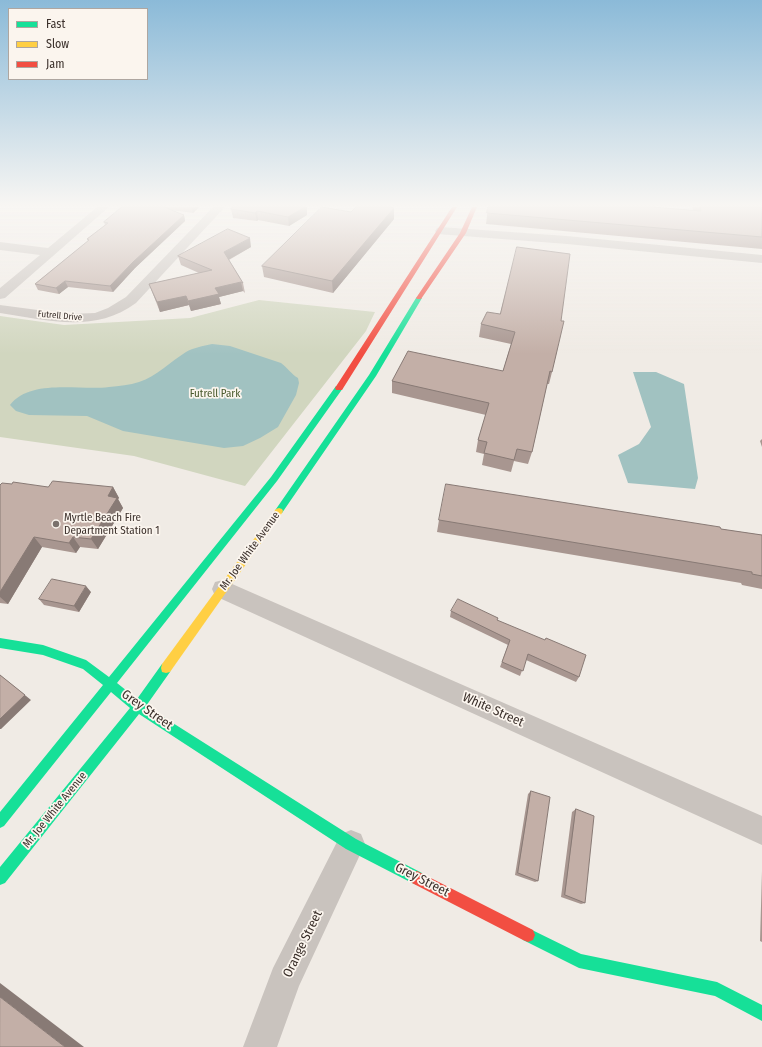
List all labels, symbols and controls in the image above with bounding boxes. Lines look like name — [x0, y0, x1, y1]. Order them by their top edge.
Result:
legend — [8, 8, 148, 80]
text: Fast — [46, 17, 65, 31]
text: Slow — [46, 37, 69, 51]
text: Jam — [46, 57, 64, 71]
street label: Futrell Drive — [37, 309, 83, 323]
park label: Futrell Park — [190, 387, 240, 401]
street label: Mr. Joe White Avenue — [217, 509, 283, 593]
place label: Myrtle Beach Fire Department Station 1 — [64, 511, 159, 537]
marker: Myrtle Beach Fire Department Station 1 — [51, 519, 61, 529]
street label: Grey Street — [118, 687, 176, 733]
street label: White Street — [460, 690, 526, 730]
street label: Mr. Joe White Avenue — [20, 769, 90, 851]
street label: Grey Street — [392, 860, 452, 900]
street label: Orange Street — [280, 908, 326, 980]

